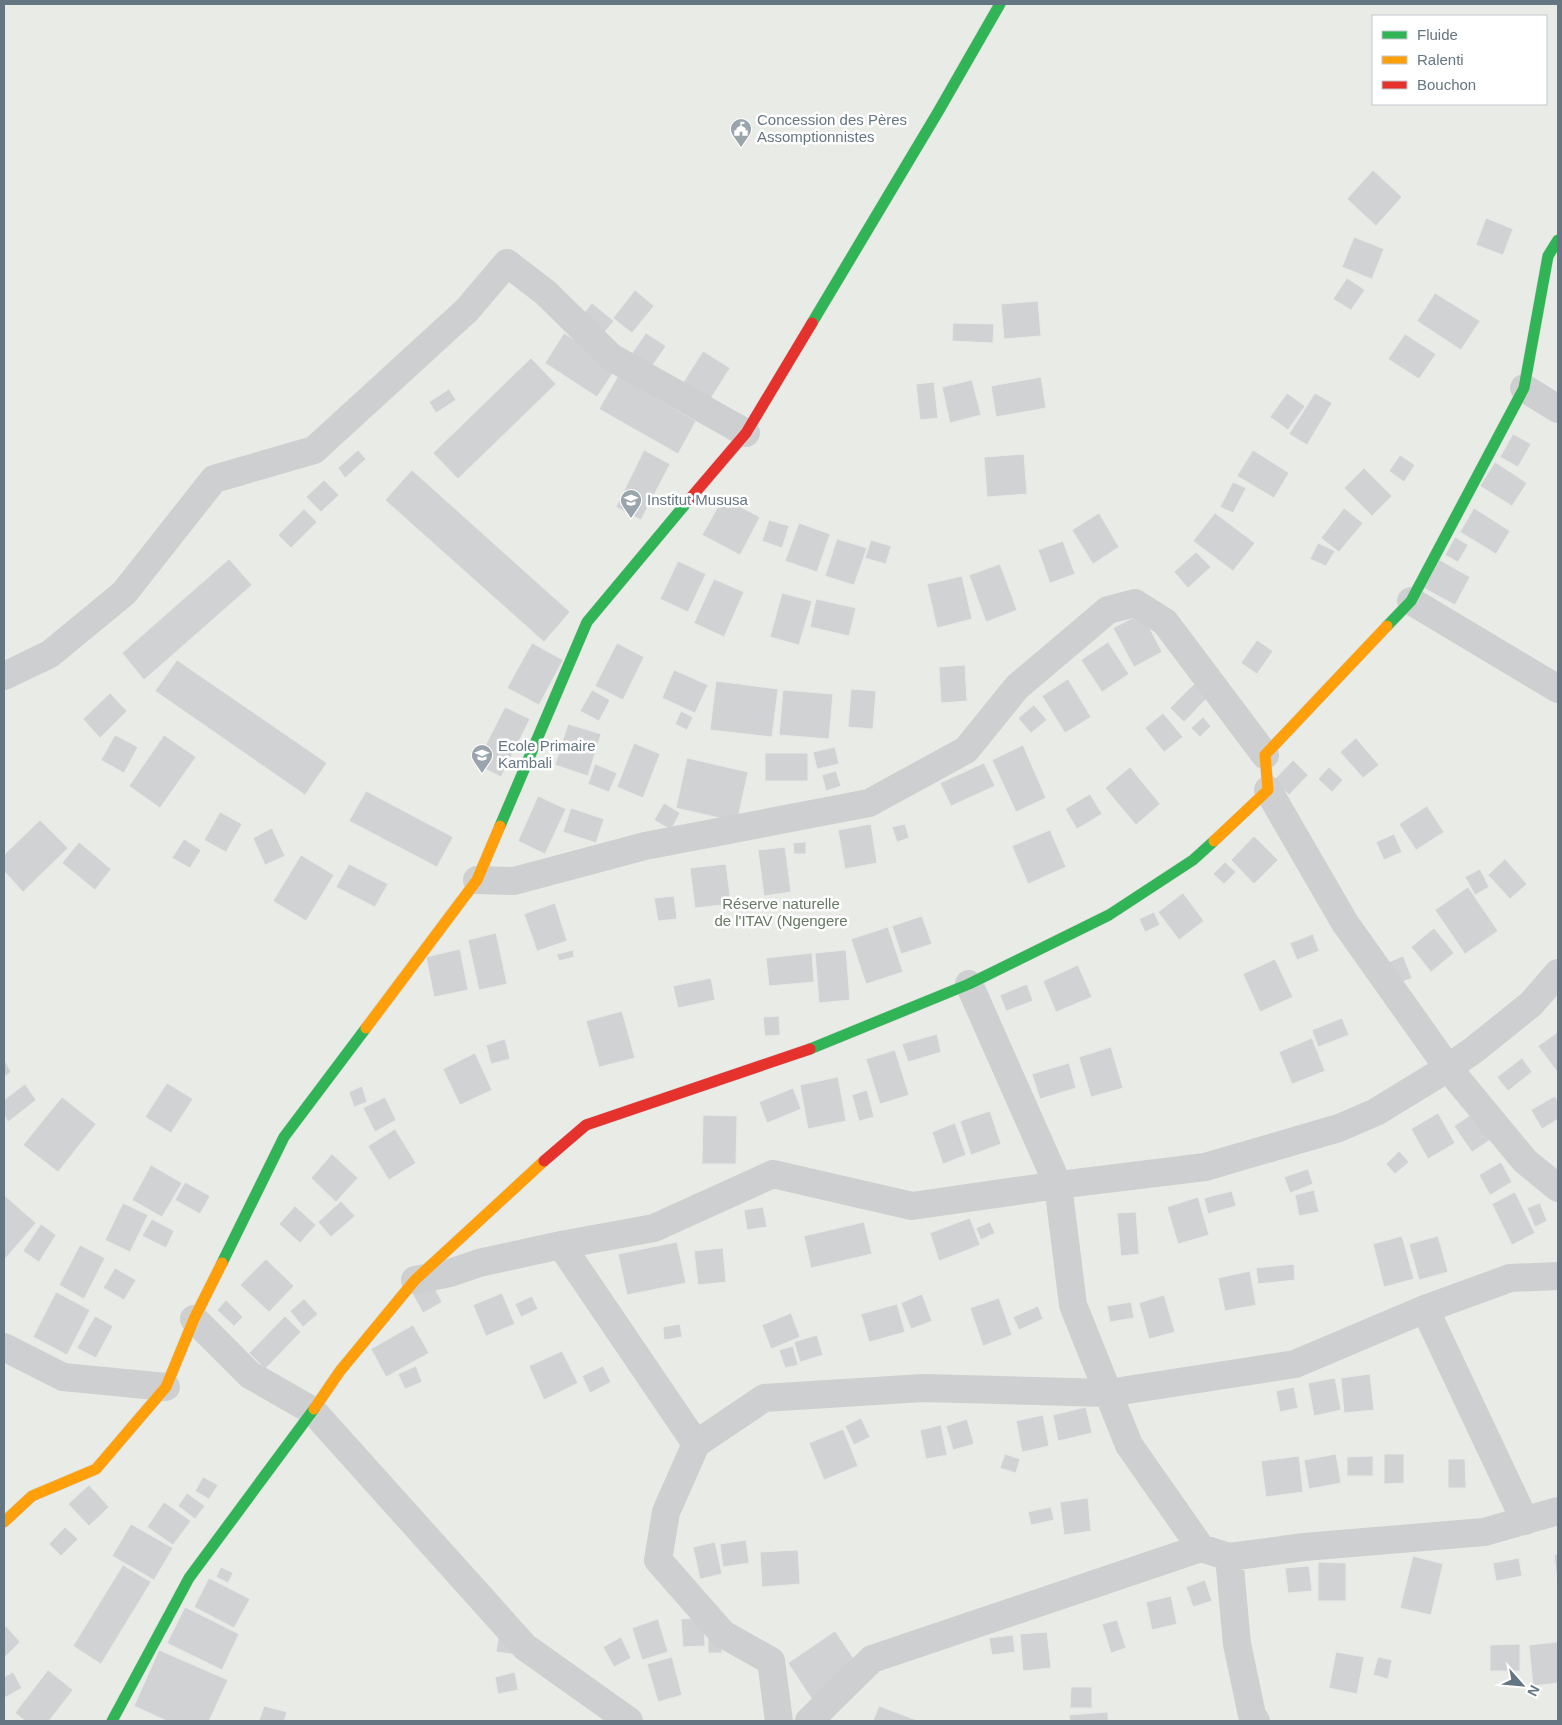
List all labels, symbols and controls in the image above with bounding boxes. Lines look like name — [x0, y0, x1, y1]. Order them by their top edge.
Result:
legend — [1372, 15, 1547, 105]
text: Fluide — [1417, 26, 1458, 43]
text: Ralenti — [1417, 51, 1464, 68]
text: Bouchon — [1417, 76, 1476, 93]
place label: Concession des Pères Assomptionnistes — [757, 111, 907, 145]
public building icon: Concession des Pères Assomptionnistes — [729, 117, 753, 148]
school or university icon: Institut Mususa — [619, 488, 643, 519]
place label: Institut Mususa — [647, 491, 749, 508]
place label: Ecole Primaire Kambali — [498, 737, 596, 771]
school or university icon: Ecole Primaire Kambali — [470, 743, 494, 774]
park label: Réserve naturelle de l'ITAV (Ngengere — [714, 895, 848, 929]
north arrow — [1497, 1660, 1547, 1710]
text: N — [1524, 1683, 1543, 1699]

